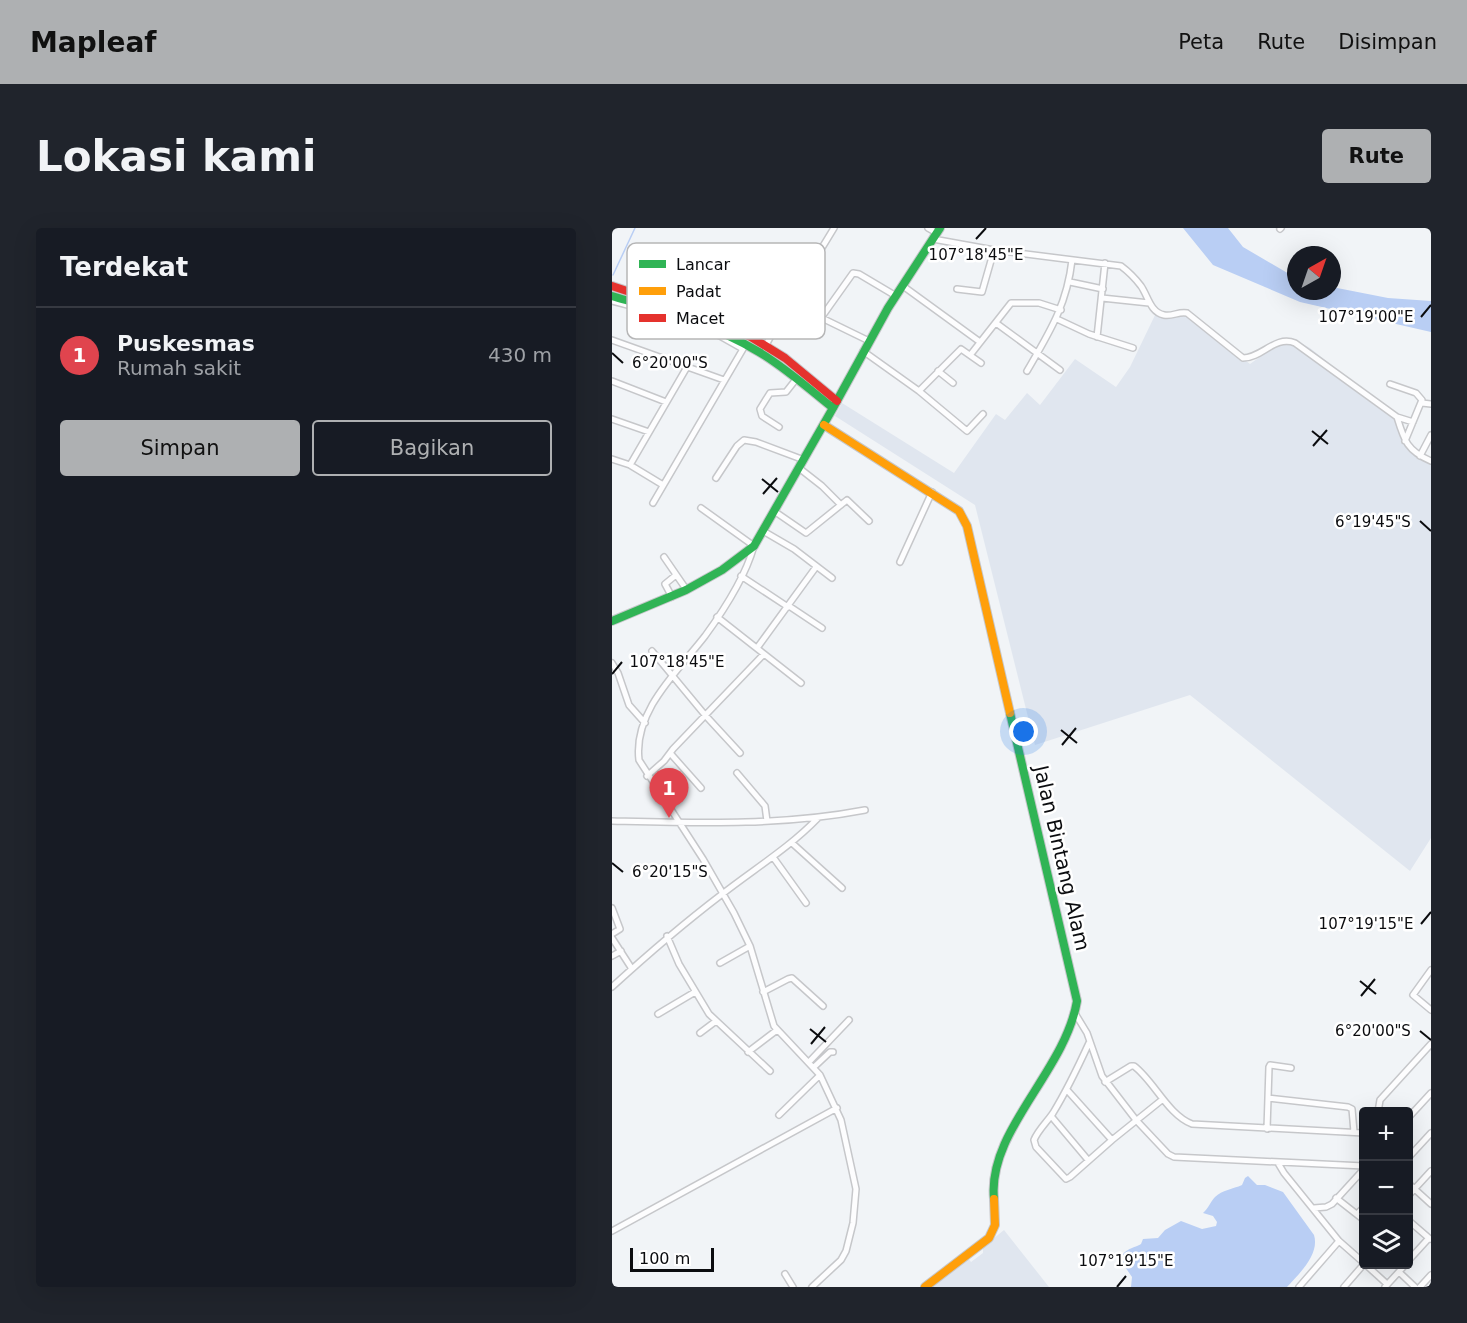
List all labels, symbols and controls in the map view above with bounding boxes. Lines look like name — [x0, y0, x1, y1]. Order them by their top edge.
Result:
text: Mapleaf — [30, 26, 156, 59]
text: Peta — [1178, 30, 1224, 54]
text: Rute — [1257, 30, 1305, 54]
text: Disimpan — [1338, 30, 1437, 54]
button: Rute — [1322, 129, 1431, 183]
text: Lokasi kami — [36, 132, 316, 181]
legend — [627, 243, 825, 339]
text: 107°18'45"E — [929, 246, 1023, 264]
north arrow — [1287, 246, 1341, 300]
text: Terdekat — [60, 252, 188, 282]
text: Lancar — [676, 255, 730, 274]
text: Padat — [676, 282, 721, 301]
text: 107°19'00"E — [1319, 308, 1413, 326]
text: Macet — [676, 309, 725, 328]
text: Puskesmas — [117, 331, 255, 356]
text: 1 — [73, 343, 86, 367]
text: 430 m — [488, 343, 552, 367]
text: 6°20'00"S — [632, 354, 708, 372]
text: Rumah sakit — [117, 356, 241, 380]
button: Simpan — [60, 420, 300, 476]
button: Bagikan — [312, 420, 552, 476]
text: 6°19'45"S — [1335, 513, 1411, 531]
text: 107°18'45"E — [630, 653, 724, 671]
your location — [1009, 717, 1038, 746]
street label: Jalan Bintang Alam — [1029, 761, 1095, 953]
pin: 1 — [650, 768, 688, 818]
text: 6°20'15"S — [632, 863, 708, 881]
text: 107°19'15"E — [1319, 915, 1413, 933]
text: 6°20'00"S — [1335, 1022, 1411, 1040]
map controls — [1359, 1107, 1413, 1269]
button: + — [1359, 1107, 1413, 1161]
button: − — [1359, 1161, 1413, 1215]
button: layers — [1359, 1215, 1413, 1269]
scale bar — [630, 1245, 714, 1272]
text: 100 m — [639, 1249, 690, 1268]
text: 107°19'15"E — [1079, 1252, 1173, 1270]

